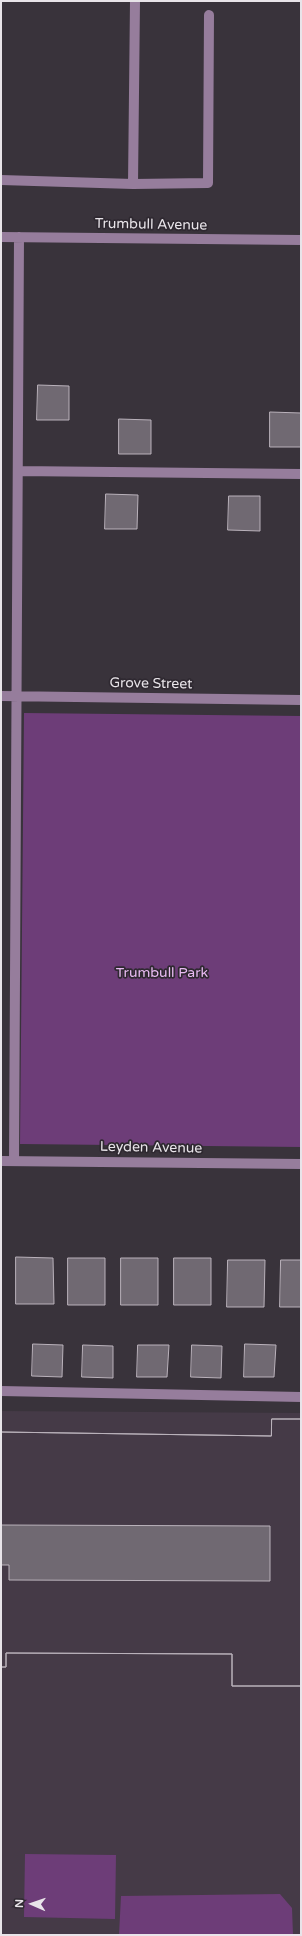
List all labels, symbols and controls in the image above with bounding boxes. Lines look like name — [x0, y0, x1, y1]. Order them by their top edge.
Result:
street label: Trumbull Avenue — [95, 216, 207, 234]
street label: Grove Street — [109, 675, 193, 693]
park label: Trumbull Park — [116, 965, 208, 981]
street label: Leyden Avenue — [100, 1139, 202, 1157]
north arrow — [12, 1884, 52, 1924]
text: N — [13, 1899, 26, 1908]

